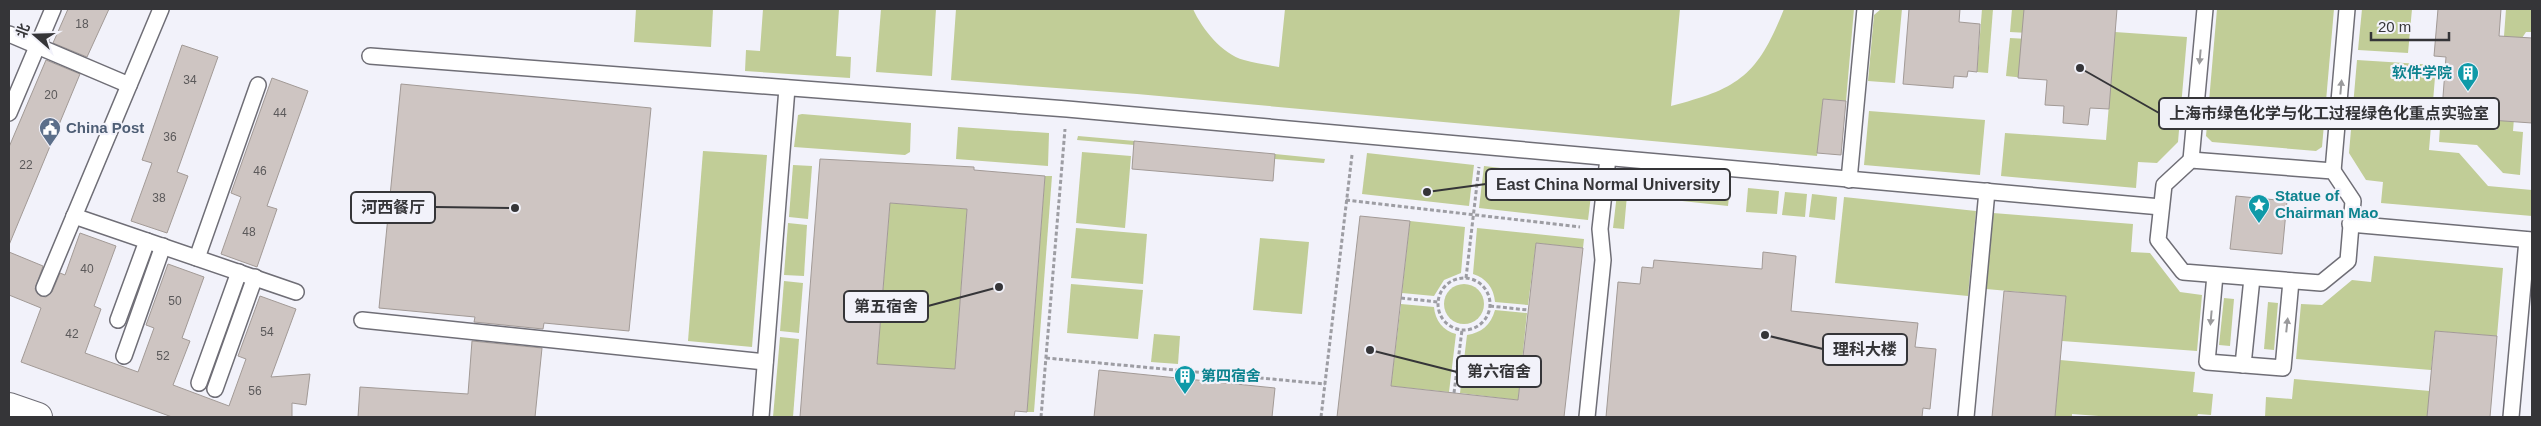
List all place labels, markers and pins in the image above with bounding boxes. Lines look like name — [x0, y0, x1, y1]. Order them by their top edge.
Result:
building icon: 软件学院 — [2456, 61, 2480, 92]
place label: 软件学院 — [2392, 64, 2452, 81]
callout: 上海市绿色化学与化工过程绿色化重点实验室 — [2159, 98, 2499, 129]
public building icon: China Post — [38, 116, 62, 147]
place label: China Post — [66, 119, 144, 136]
callout: East China Normal University — [1486, 169, 1730, 200]
place label: Statue of Chairman Mao — [2275, 187, 2378, 221]
callout: 河西餐厅 — [351, 192, 435, 223]
place icon: Statue of Chairman Mao — [2247, 193, 2271, 224]
callout: 第五宿舍 — [844, 291, 928, 322]
callout: 理科大楼 — [1823, 334, 1907, 365]
callout: 第六宿舍 — [1457, 356, 1541, 387]
building icon: 第四宿舍 — [1173, 364, 1197, 395]
place label: 第四宿舍 — [1201, 367, 1261, 384]

